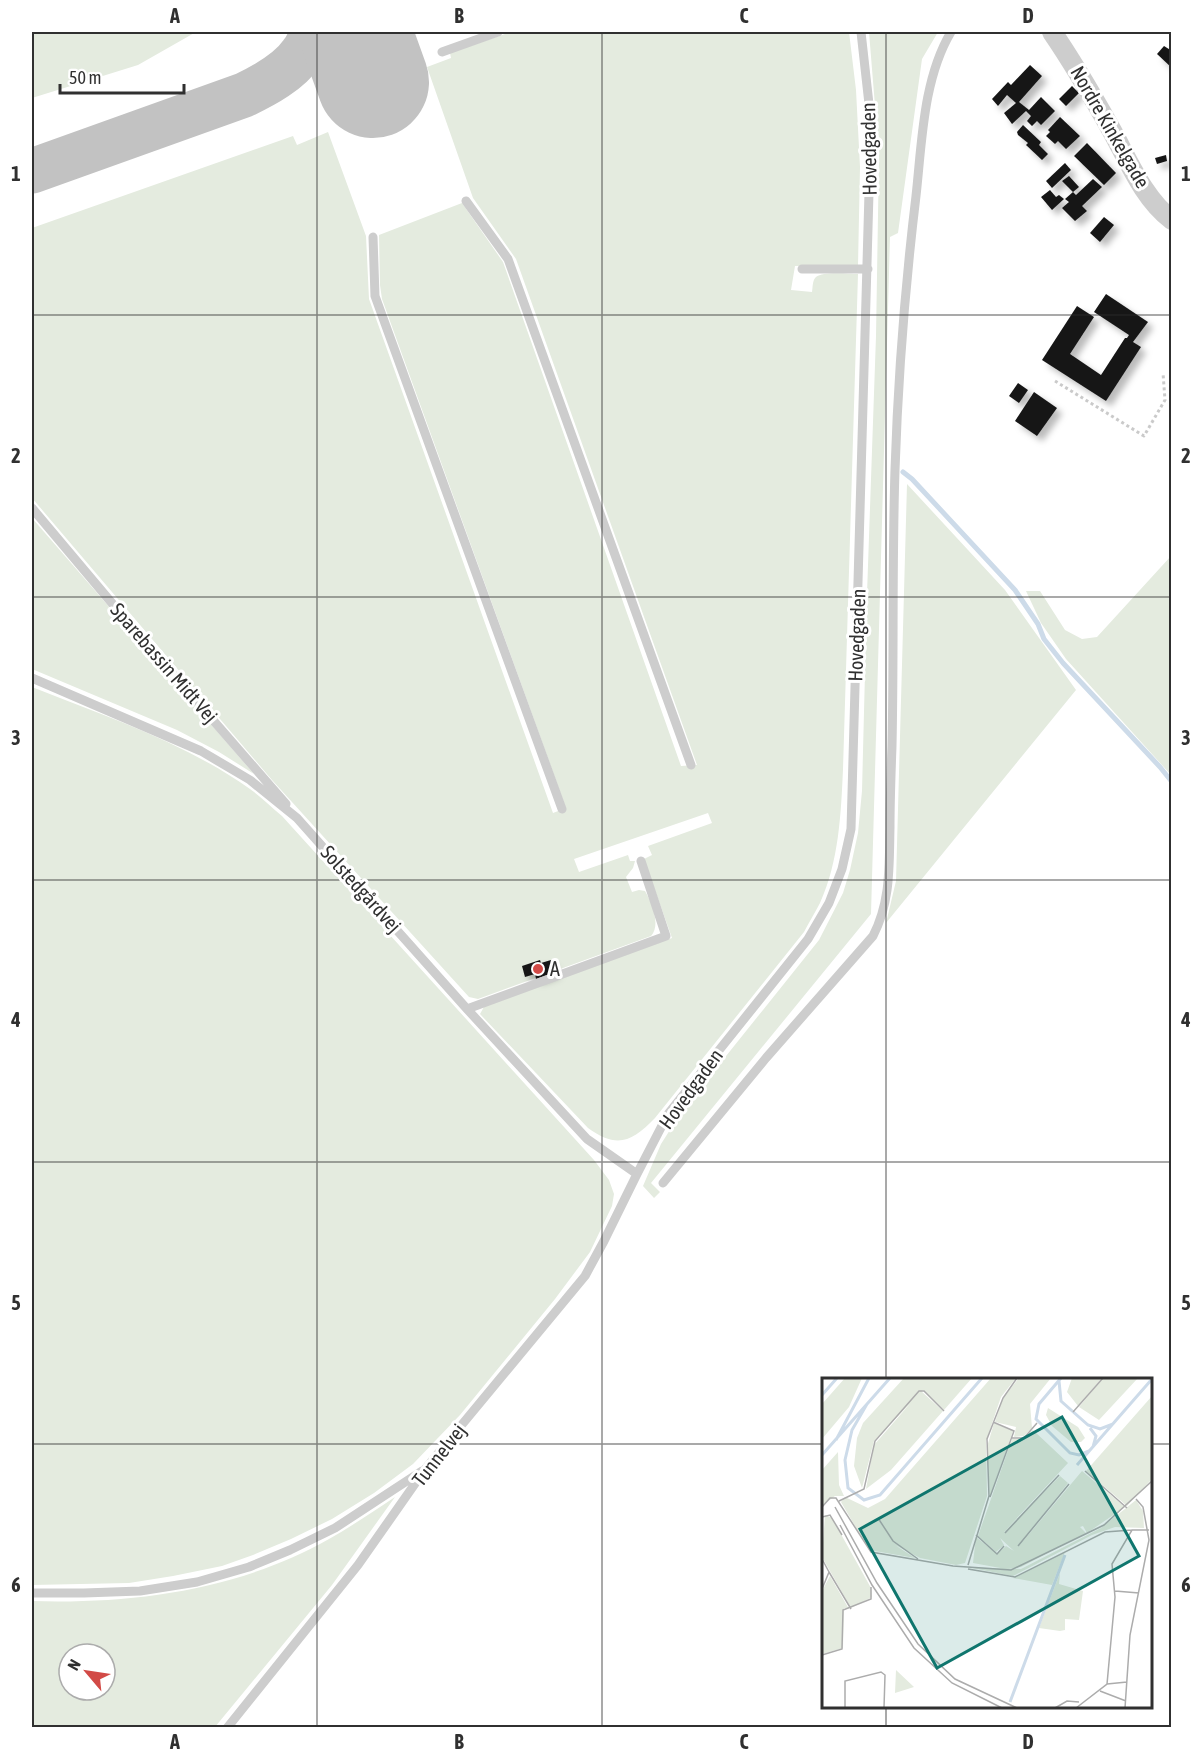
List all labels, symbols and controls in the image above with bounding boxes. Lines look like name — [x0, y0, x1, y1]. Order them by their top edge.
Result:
text: A — [169, 4, 180, 27]
text: B — [454, 4, 464, 27]
text: C — [740, 4, 749, 27]
text: D — [1022, 4, 1034, 27]
scale bar — [60, 57, 184, 95]
street label: Nordre Kinkelgade — [1066, 62, 1155, 192]
text: 50 m — [69, 67, 101, 88]
street label: Hovedgaden — [856, 102, 881, 196]
text: 1 — [11, 162, 21, 185]
text: 1 — [1181, 162, 1191, 185]
text: 2 — [11, 444, 21, 467]
text: 2 — [1181, 444, 1191, 467]
street label: Hovedgaden — [843, 588, 870, 682]
street label: Sparebassin Midt Vej — [106, 598, 223, 727]
text: 3 — [11, 726, 21, 749]
text: 3 — [1181, 726, 1191, 749]
street label: Solstedgårdvej — [316, 841, 406, 937]
place label: A — [550, 957, 560, 980]
marker: A — [531, 962, 545, 976]
text: 4 — [10, 1008, 21, 1031]
text: 4 — [1180, 1008, 1191, 1031]
street label: Hovedgaden — [654, 1044, 727, 1133]
text: 5 — [11, 1291, 21, 1314]
text: 5 — [1181, 1291, 1191, 1314]
inset map — [822, 1378, 1152, 1708]
street label: Tunnelvej — [407, 1419, 470, 1490]
text: 6 — [11, 1573, 21, 1596]
text: 6 — [1181, 1573, 1191, 1596]
north arrow — [57, 1642, 117, 1702]
text: N — [64, 1656, 84, 1673]
text: A — [169, 1730, 180, 1753]
text: B — [454, 1730, 464, 1753]
text: C — [740, 1730, 749, 1753]
text: D — [1022, 1730, 1034, 1753]

